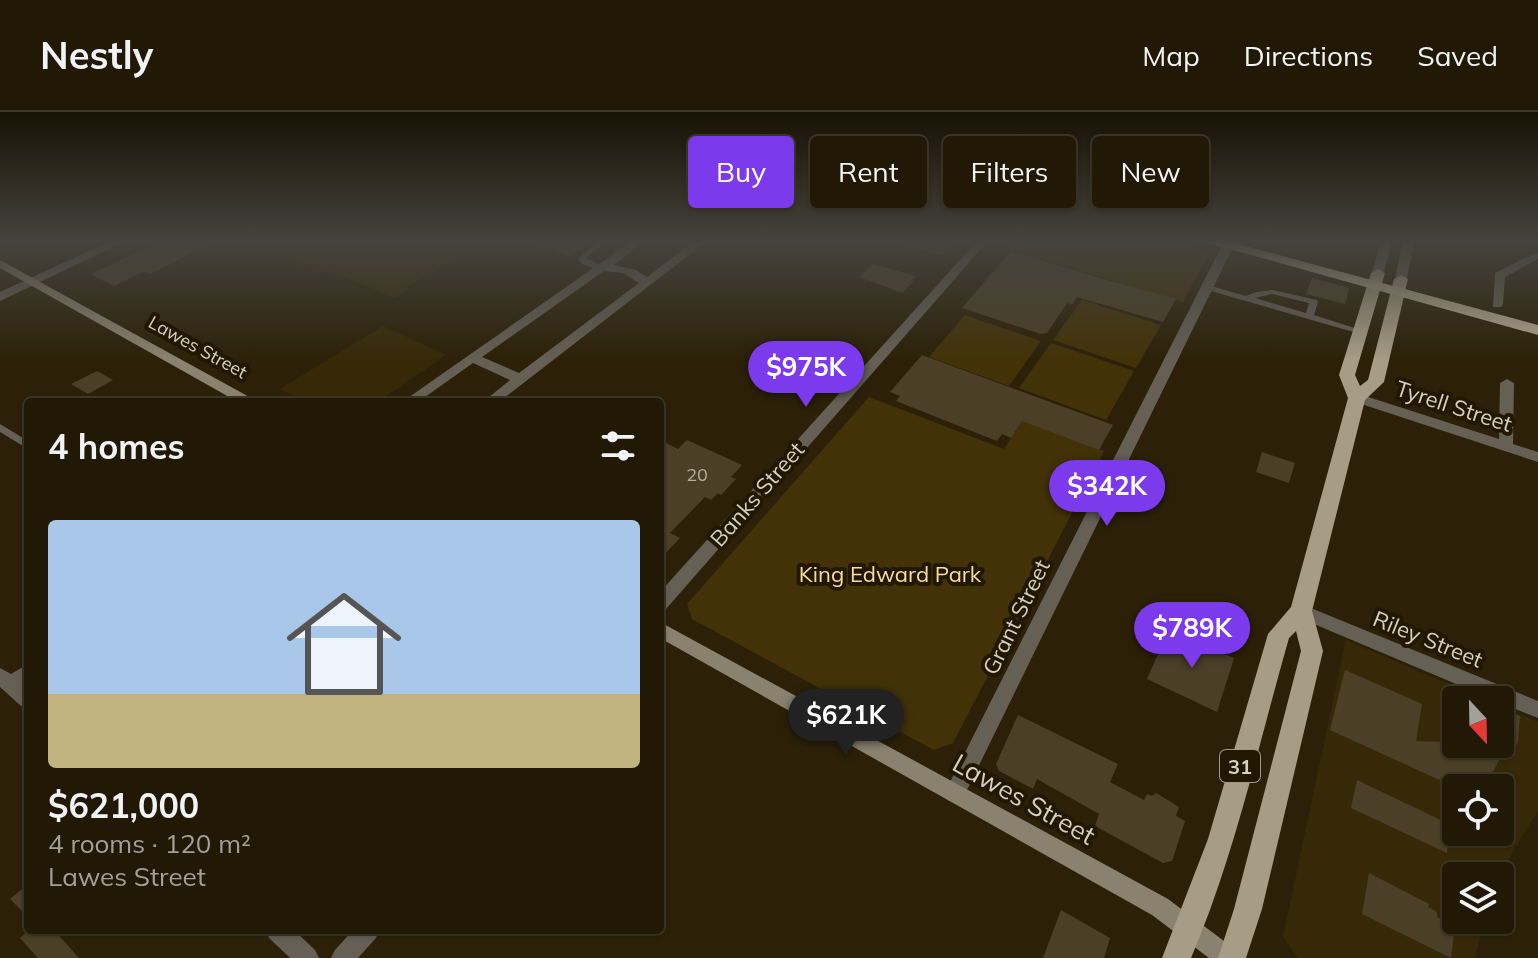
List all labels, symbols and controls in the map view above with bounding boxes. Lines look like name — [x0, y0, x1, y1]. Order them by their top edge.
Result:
text: Nestly — [40, 31, 153, 79]
text: Map — [1142, 38, 1200, 73]
text: Directions — [1244, 38, 1373, 73]
text: Saved — [1417, 38, 1498, 73]
chip: Buy — [688, 136, 794, 208]
chip: Rent — [810, 136, 927, 208]
chip: Filters — [943, 136, 1076, 208]
chip: New — [1092, 136, 1209, 208]
street label: Lawes Street — [145, 310, 251, 384]
pin: $975K — [750, 341, 862, 409]
text: $975K — [766, 350, 846, 383]
street label: Tyrell Street — [1392, 374, 1516, 438]
icon: filters — [596, 424, 640, 468]
text: 4 homes — [48, 425, 185, 468]
street label: Banks Street — [704, 436, 810, 552]
pin: $342K — [1051, 460, 1163, 528]
house number: 20 — [686, 463, 708, 486]
text: $342K — [1067, 469, 1147, 502]
street label: Grant Street — [976, 555, 1056, 679]
park label: King Edward Park — [799, 560, 982, 588]
icon: home — [272, 572, 416, 716]
pin: $789K — [1136, 602, 1248, 670]
street label: Riley Street — [1369, 604, 1487, 674]
text: $789K — [1152, 611, 1232, 644]
north arrow — [1442, 686, 1514, 758]
map controls — [1442, 686, 1514, 934]
pin: $621K — [790, 689, 902, 757]
text: $621K — [806, 698, 886, 731]
street label: Lawes Street — [947, 746, 1101, 852]
road number: 31 — [1220, 750, 1260, 782]
button: locate — [1442, 774, 1514, 846]
text: $621,000 — [48, 784, 199, 827]
text: 4 rooms · 120 m² — [48, 827, 251, 860]
text: Lawes Street — [48, 860, 206, 893]
button: layers — [1442, 862, 1514, 934]

